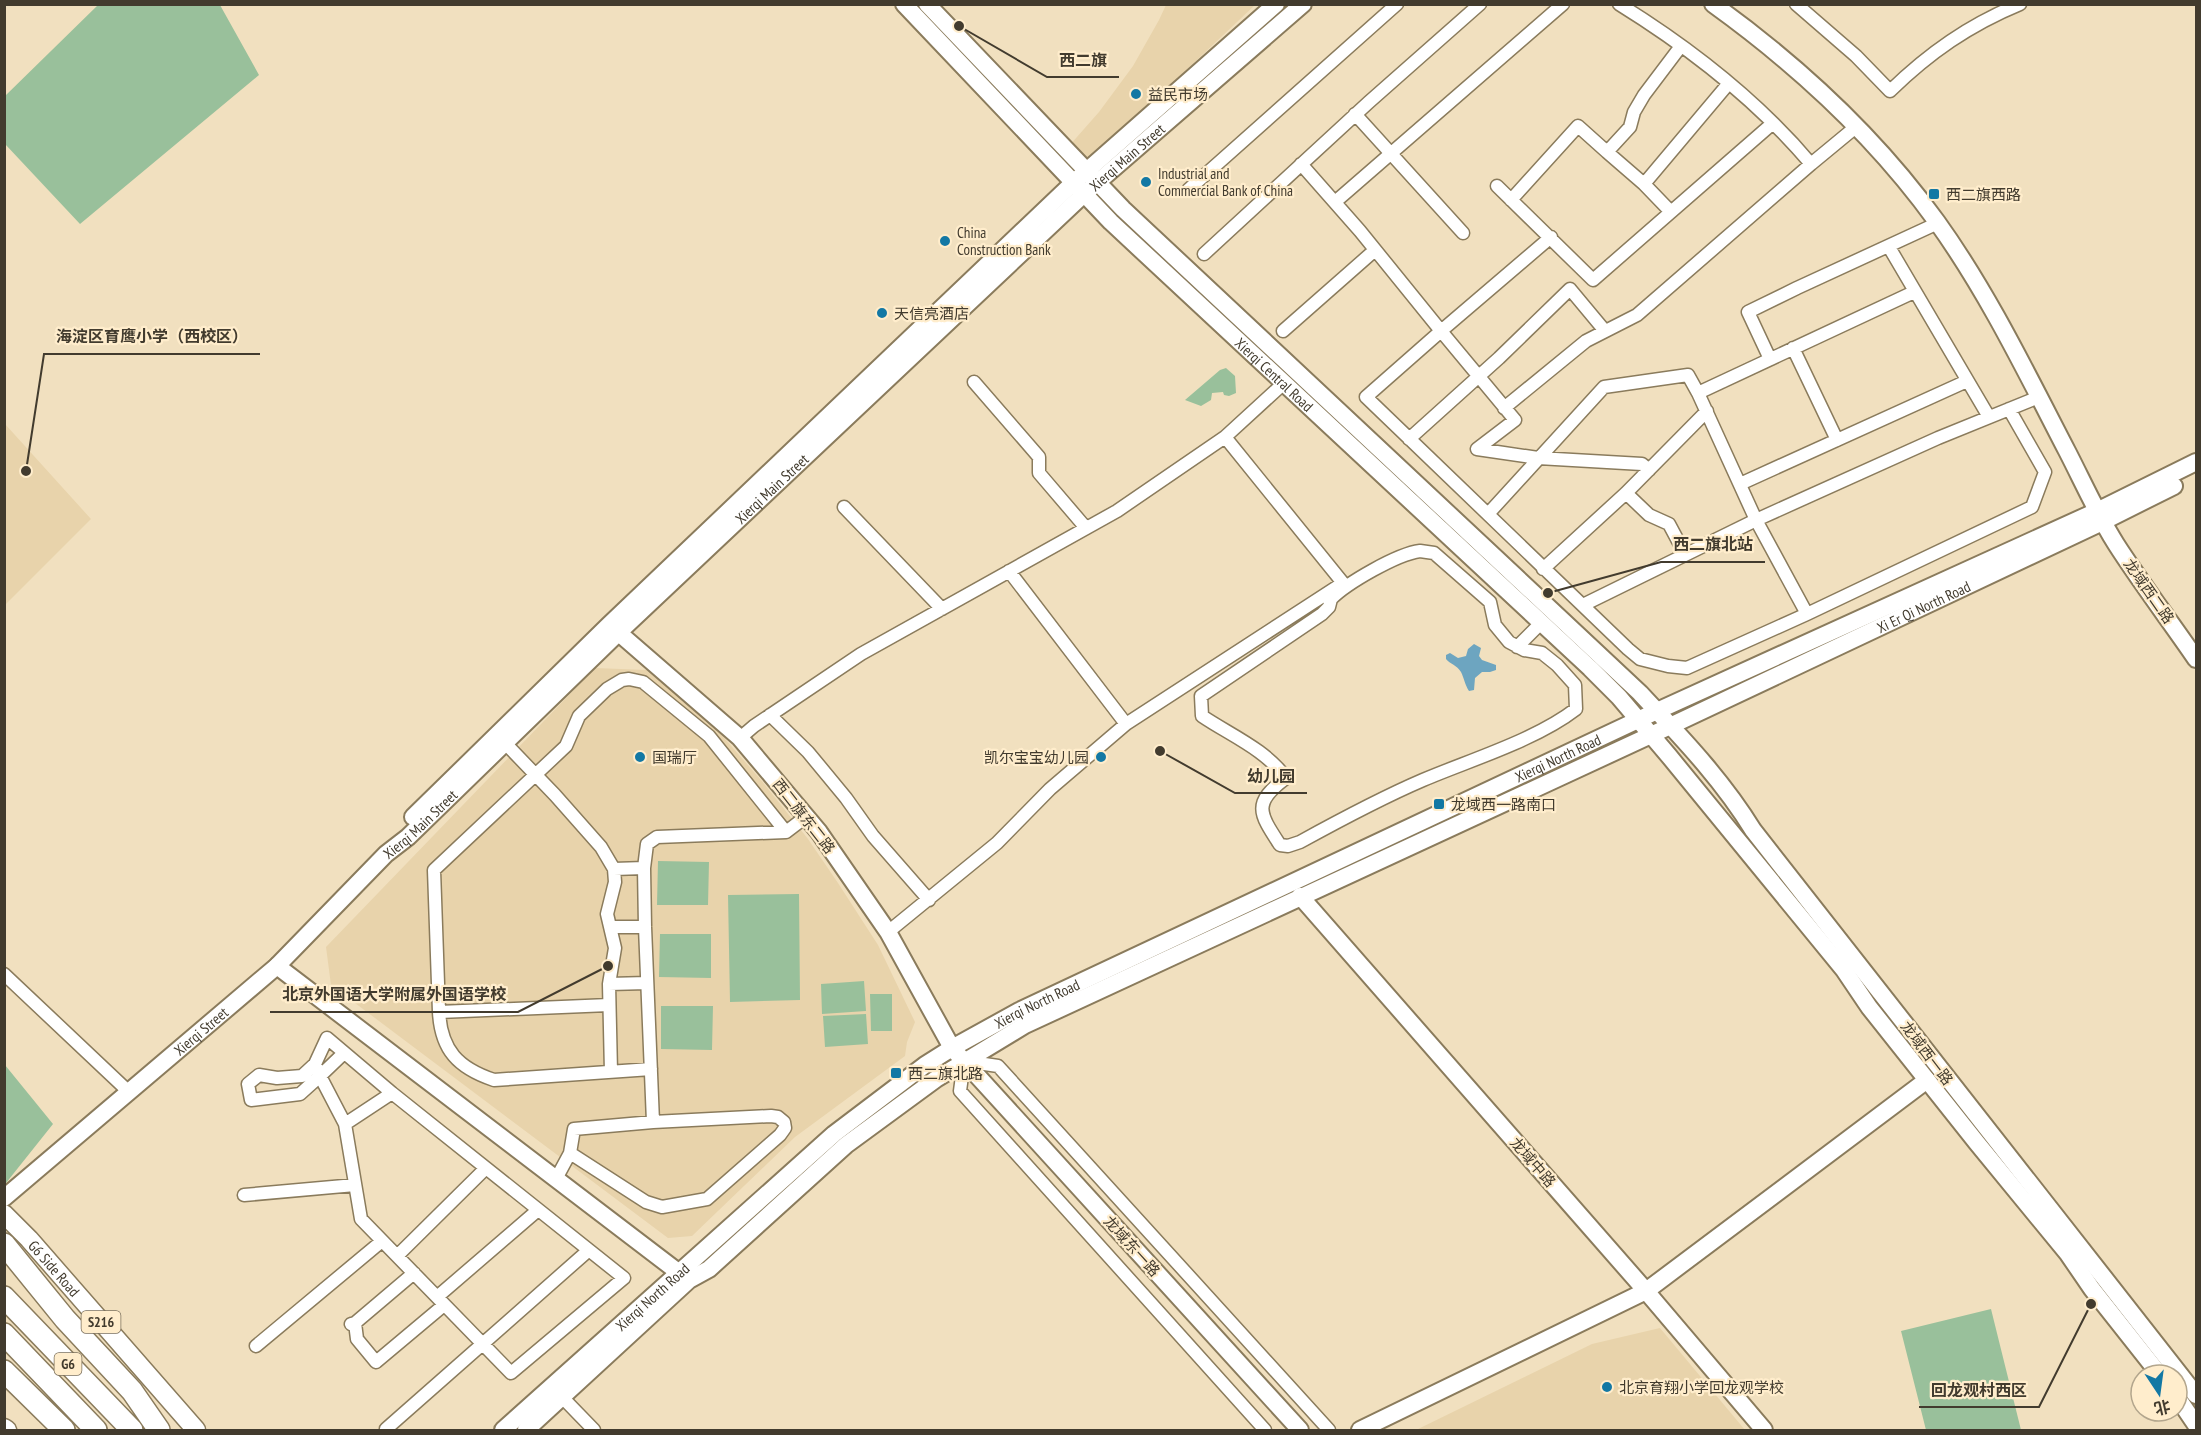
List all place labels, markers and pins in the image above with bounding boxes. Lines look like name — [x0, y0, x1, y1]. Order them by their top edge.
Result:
callout: 西二旗 — [1047, 43, 1119, 77]
place label: 益民市场 — [1148, 85, 1208, 104]
marker: 益民市场 — [1129, 87, 1143, 101]
place label: Industrial and Commercial Bank of China — [1158, 164, 1293, 200]
marker: Industrial and Commercial Bank of China — [1139, 175, 1153, 189]
place label: 西二旗西路 — [1946, 185, 2021, 204]
marker: 西二旗西路 — [1927, 187, 1941, 201]
place label: China Construction Bank — [957, 223, 1051, 259]
marker: China Construction Bank — [938, 234, 952, 248]
place label: 天信亮酒店 — [894, 304, 969, 323]
marker: 天信亮酒店 — [875, 306, 889, 320]
callout: 海淀区育鹰小学（西校区） — [44, 320, 260, 354]
callout: 西二旗北站 — [1661, 528, 1765, 562]
place label: 国瑞厅 — [652, 748, 697, 767]
place label: 凯尔宝宝幼儿园 — [984, 748, 1089, 767]
marker: 国瑞厅 — [633, 750, 647, 764]
marker: 凯尔宝宝幼儿园 — [1094, 750, 1108, 764]
callout: 幼儿园 — [1235, 759, 1307, 793]
place label: 龙域西一路南口 — [1451, 795, 1556, 814]
marker: 龙域西一路南口 — [1432, 797, 1446, 811]
callout: 北京外国语大学附属外国语学校 — [270, 978, 518, 1012]
place label: 西二旗北路 — [908, 1064, 983, 1083]
marker: 西二旗北路 — [889, 1066, 903, 1080]
callout: 回龙观村西区 — [1919, 1373, 2039, 1407]
place label: 北京育翔小学回龙观学校 — [1619, 1378, 1784, 1397]
marker: 北京育翔小学回龙观学校 — [1600, 1380, 1614, 1394]

